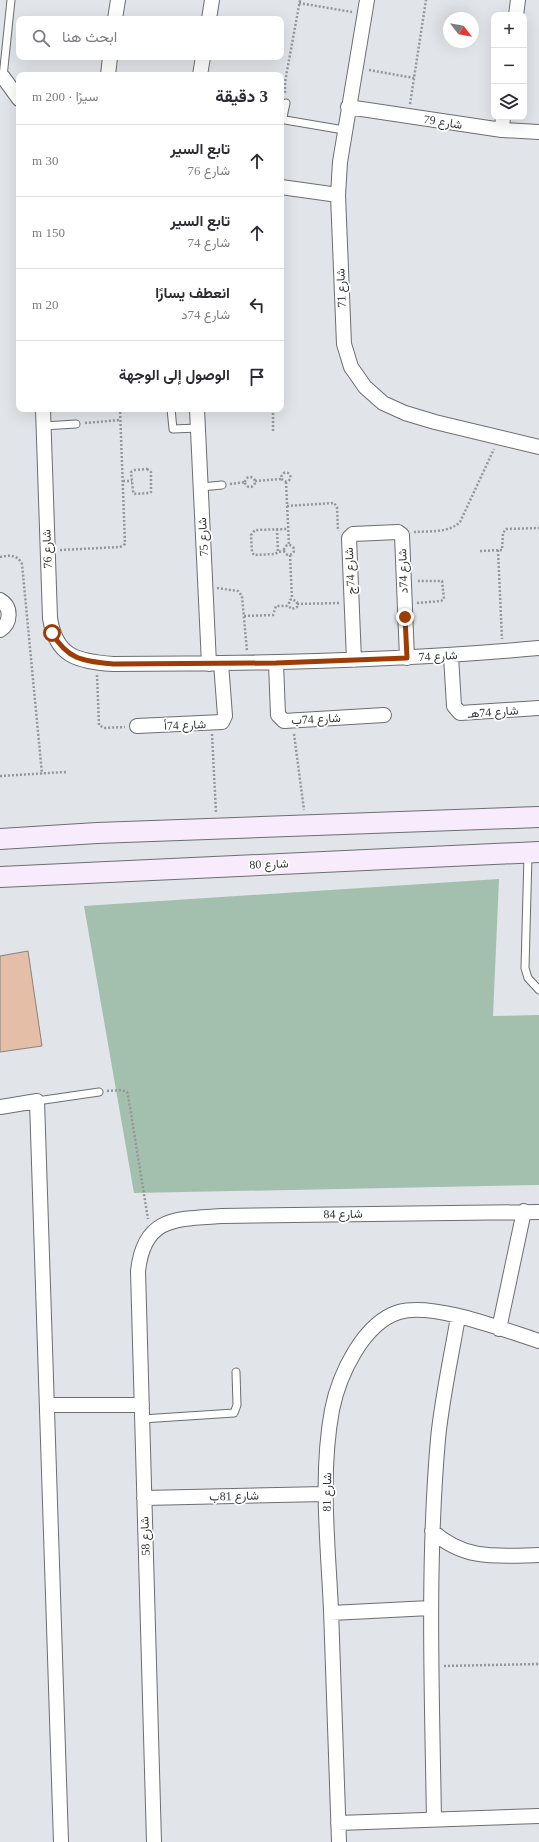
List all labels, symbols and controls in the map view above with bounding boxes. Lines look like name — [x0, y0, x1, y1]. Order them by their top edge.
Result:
north arrow — [443, 12, 479, 48]
map controls — [491, 12, 527, 120]
button: + — [491, 12, 527, 48]
search box — [16, 16, 284, 60]
icon: search — [30, 27, 52, 49]
text: ابحث هنا — [62, 29, 117, 45]
button: − — [491, 48, 527, 84]
button: layers — [491, 84, 527, 120]
text: 3 دقيقة — [215, 87, 268, 106]
text: سيرًا · 200 m — [32, 89, 98, 104]
street label: شارع 79 — [422, 112, 463, 134]
text: تابع السير — [170, 141, 230, 157]
icon: ahead — [246, 150, 268, 172]
text: 30 m — [32, 153, 58, 168]
text: شارع 76 — [188, 163, 230, 178]
text: تابع السير — [170, 213, 230, 229]
icon: ahead — [246, 222, 268, 244]
text: 150 m — [32, 225, 65, 240]
text: شارع 74 — [188, 235, 230, 250]
street label: شارع 71 — [333, 268, 351, 308]
text: انعطف يسارًا — [155, 285, 230, 301]
icon: left — [246, 294, 268, 316]
text: 20 m — [32, 297, 58, 312]
text: شارع 74د — [181, 307, 230, 322]
icon: arrive — [246, 366, 268, 388]
text: الوصول إلى الوجهة — [119, 367, 230, 383]
street label: شارع 75 — [195, 517, 213, 557]
street label: شارع 76 — [39, 529, 57, 569]
street label: شارع 74ج — [342, 547, 360, 595]
street label: شارع 74د — [395, 548, 413, 594]
route end — [396, 608, 414, 626]
route start — [43, 624, 61, 642]
street label: شارع 74 — [418, 648, 458, 666]
street label: شارع 74هـ — [466, 703, 519, 723]
street label: شارع 74ب — [291, 711, 341, 729]
street label: شارع 74أ — [164, 717, 206, 735]
street label: شارع 80 — [249, 856, 289, 874]
street label: شارع 84 — [323, 1207, 363, 1223]
street label: شارع 81 — [320, 1472, 336, 1512]
street label: شارع 81ب — [209, 1489, 259, 1505]
street label: شارع 58 — [137, 1516, 155, 1556]

